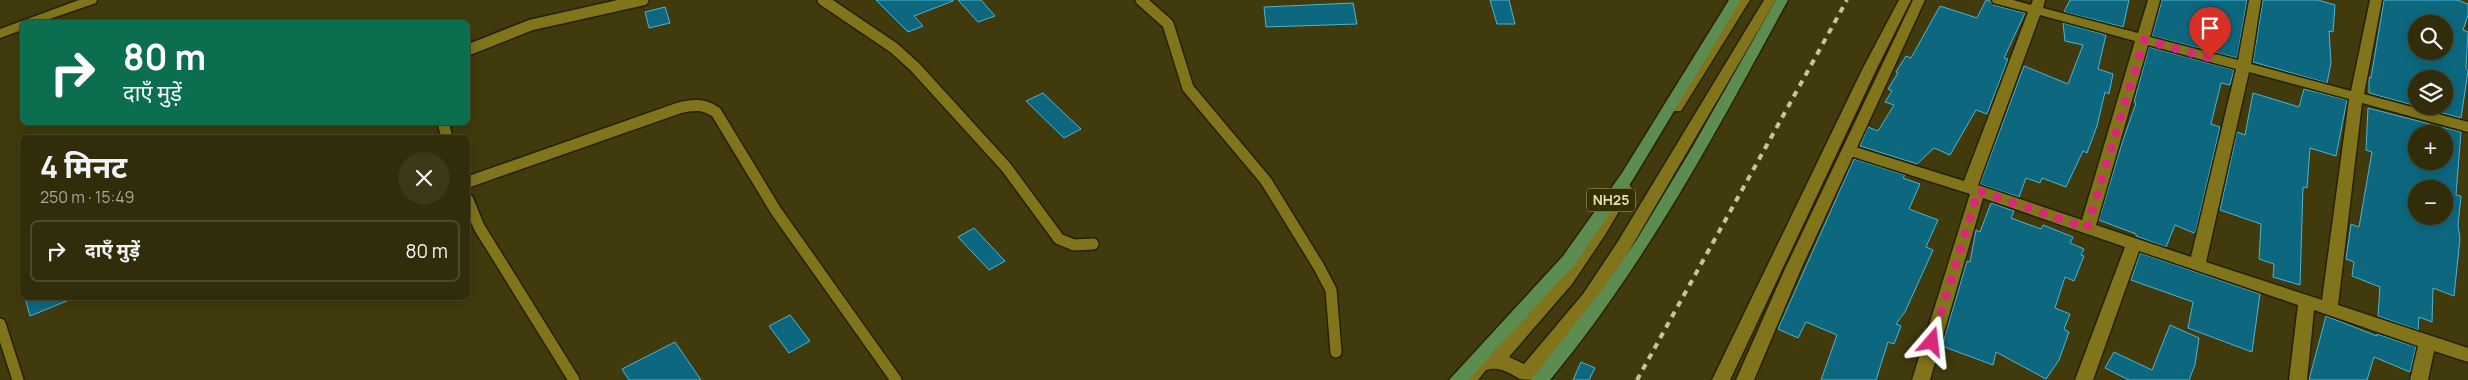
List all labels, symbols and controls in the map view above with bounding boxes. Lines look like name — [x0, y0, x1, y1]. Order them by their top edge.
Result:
pin — [2189, 7, 2231, 58]
icon: arrive — [2196, 14, 2224, 42]
map controls — [2408, 15, 2453, 225]
button: search — [2408, 15, 2453, 60]
text: 80 m — [123, 33, 206, 81]
icon: right — [40, 40, 105, 105]
button: layers — [2408, 70, 2453, 115]
text: दाएँ मुड़ें — [123, 78, 182, 108]
button: + — [2408, 125, 2453, 170]
text: 4 मिनट — [40, 146, 127, 187]
button: close — [398, 152, 450, 204]
button: − — [2408, 180, 2453, 225]
text: 250 m · 15:49 — [40, 186, 134, 208]
road number: NH25 — [1587, 188, 1635, 212]
icon: right — [42, 237, 70, 265]
text: दाएँ मुड़ें — [85, 237, 140, 263]
text: 80 m — [405, 238, 448, 264]
position arrow — [1905, 315, 1957, 367]

